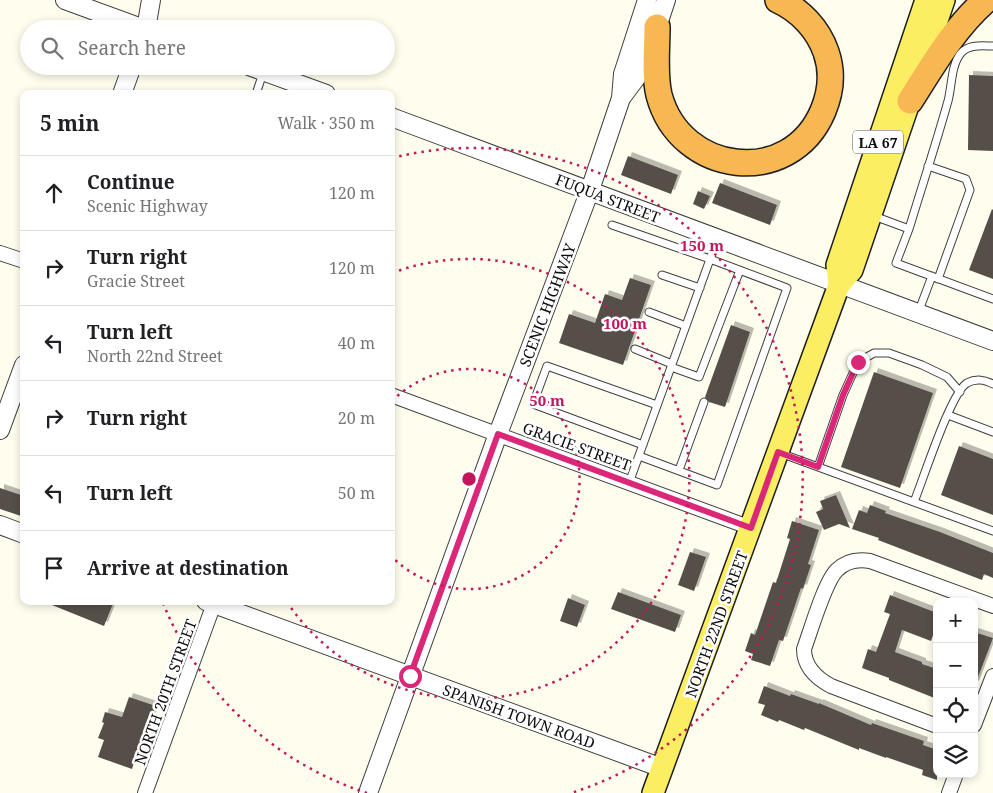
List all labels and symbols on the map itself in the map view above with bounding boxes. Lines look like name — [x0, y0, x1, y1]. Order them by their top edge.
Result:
road number: LA 67 — [853, 130, 903, 154]
street label: FUQUA STREET — [553, 169, 663, 227]
text: 150 m — [680, 235, 724, 255]
street label: SCENIC HIGHWAY — [514, 240, 580, 369]
text: 100 m — [603, 313, 647, 333]
route end — [847, 351, 870, 374]
text: 50 m — [529, 390, 565, 410]
street label: GRACIE STREET — [520, 417, 634, 475]
centre of rings — [460, 470, 478, 488]
street label: NORTH 22ND STREET — [680, 548, 752, 700]
street label: NORTH 20TH STREET — [129, 616, 201, 768]
route start — [399, 665, 422, 688]
street label: SPANISH TOWN ROAD — [440, 679, 598, 753]

